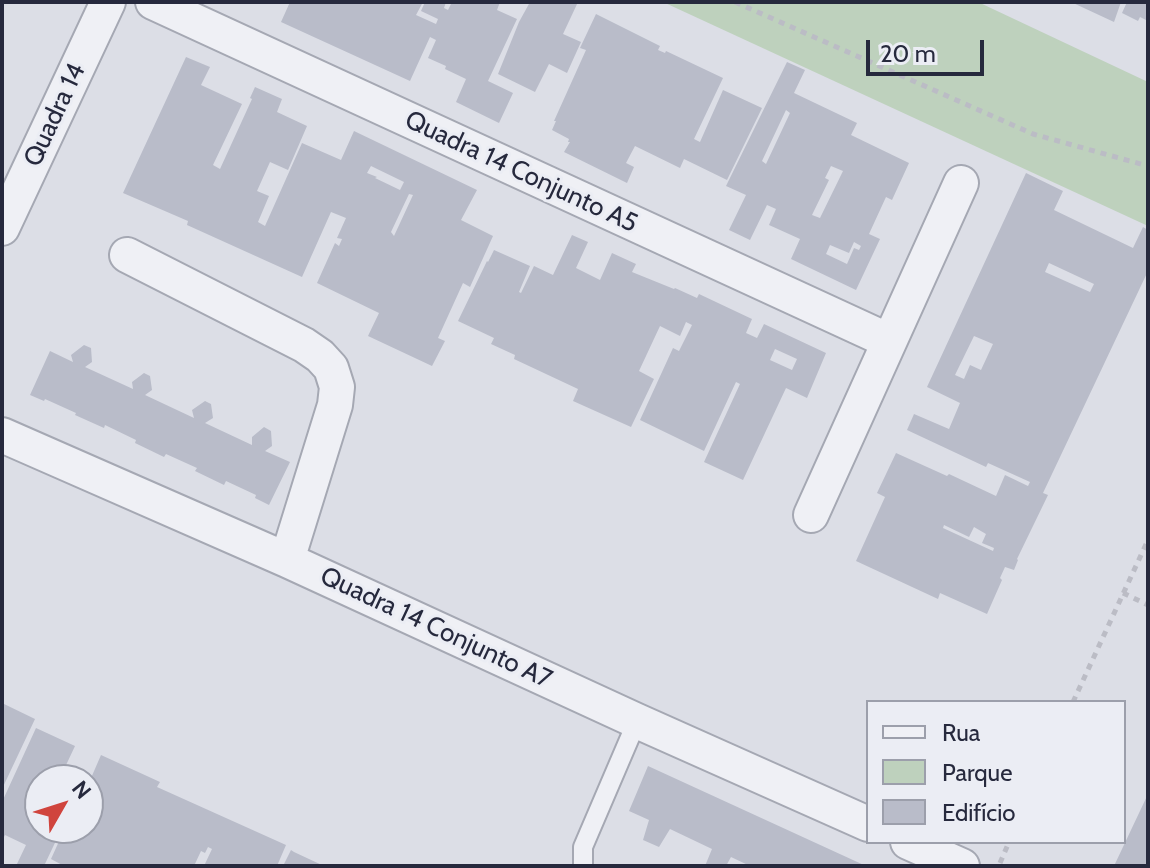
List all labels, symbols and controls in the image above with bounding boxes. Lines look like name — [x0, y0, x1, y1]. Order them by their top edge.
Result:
scale bar — [870, 24, 988, 74]
text: 20 m — [880, 39, 936, 68]
street label: Quadra 14 — [18, 58, 92, 172]
street label: Quadra 14 Conjunto A5 — [400, 104, 642, 240]
street label: Quadra 14 Conjunto A7 — [315, 561, 557, 695]
legend — [866, 700, 1126, 844]
text: Rua — [942, 718, 980, 747]
text: Parque — [942, 758, 1012, 787]
north arrow — [24, 764, 104, 844]
text: N — [66, 775, 97, 804]
text: Edifício — [942, 798, 1016, 827]

